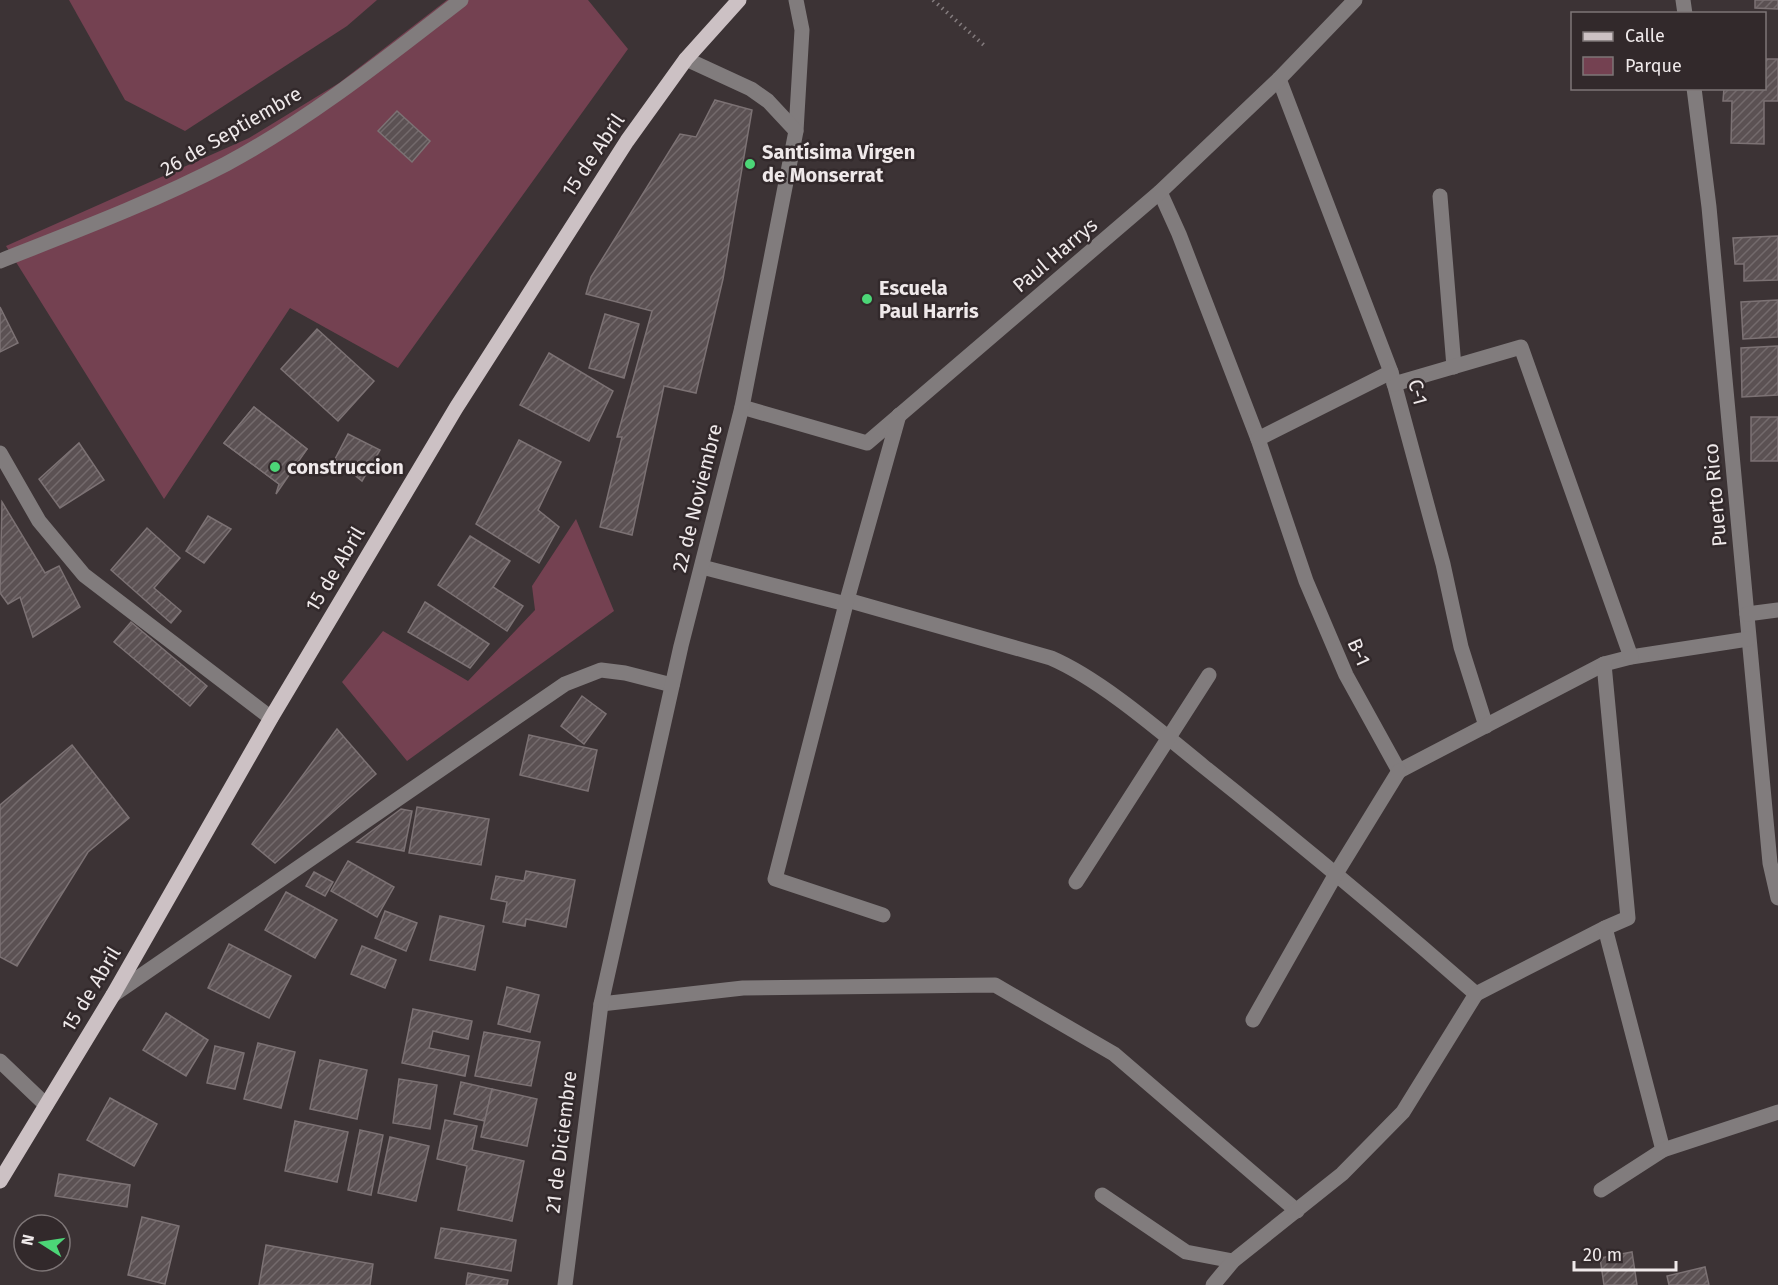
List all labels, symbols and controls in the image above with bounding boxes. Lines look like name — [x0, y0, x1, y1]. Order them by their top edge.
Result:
legend — [1571, 12, 1766, 90]
text: Calle — [1625, 25, 1665, 47]
text: Parque — [1625, 55, 1682, 77]
street label: 26 de Septiembre — [156, 81, 306, 181]
street label: 15 de Abril — [557, 109, 630, 201]
place label: Santísima Virgen de Monserrat — [762, 140, 915, 187]
marker: Santísima Virgen de Monserrat — [743, 157, 757, 171]
street label: Paul Harrys — [1008, 213, 1102, 297]
place label: Escuela Paul Harris — [879, 276, 979, 323]
marker: Escuela Paul Harris — [860, 292, 874, 306]
street label: C-1 — [1403, 377, 1433, 407]
street label: 22 de Noviembre — [667, 421, 727, 575]
street label: Puerto Rico — [1699, 442, 1731, 548]
place label: construccion — [287, 455, 404, 479]
marker: construccion — [268, 460, 282, 474]
street label: 15 de Abril — [300, 522, 370, 616]
street label: B-1 — [1342, 635, 1376, 669]
street label: 15 de Abril — [56, 942, 126, 1036]
street label: 21 de Diciembre — [540, 1069, 582, 1215]
north arrow — [12, 1213, 72, 1273]
text: N — [17, 1233, 38, 1247]
scale bar — [1574, 1234, 1676, 1272]
text: 20 m — [1583, 1244, 1622, 1266]

